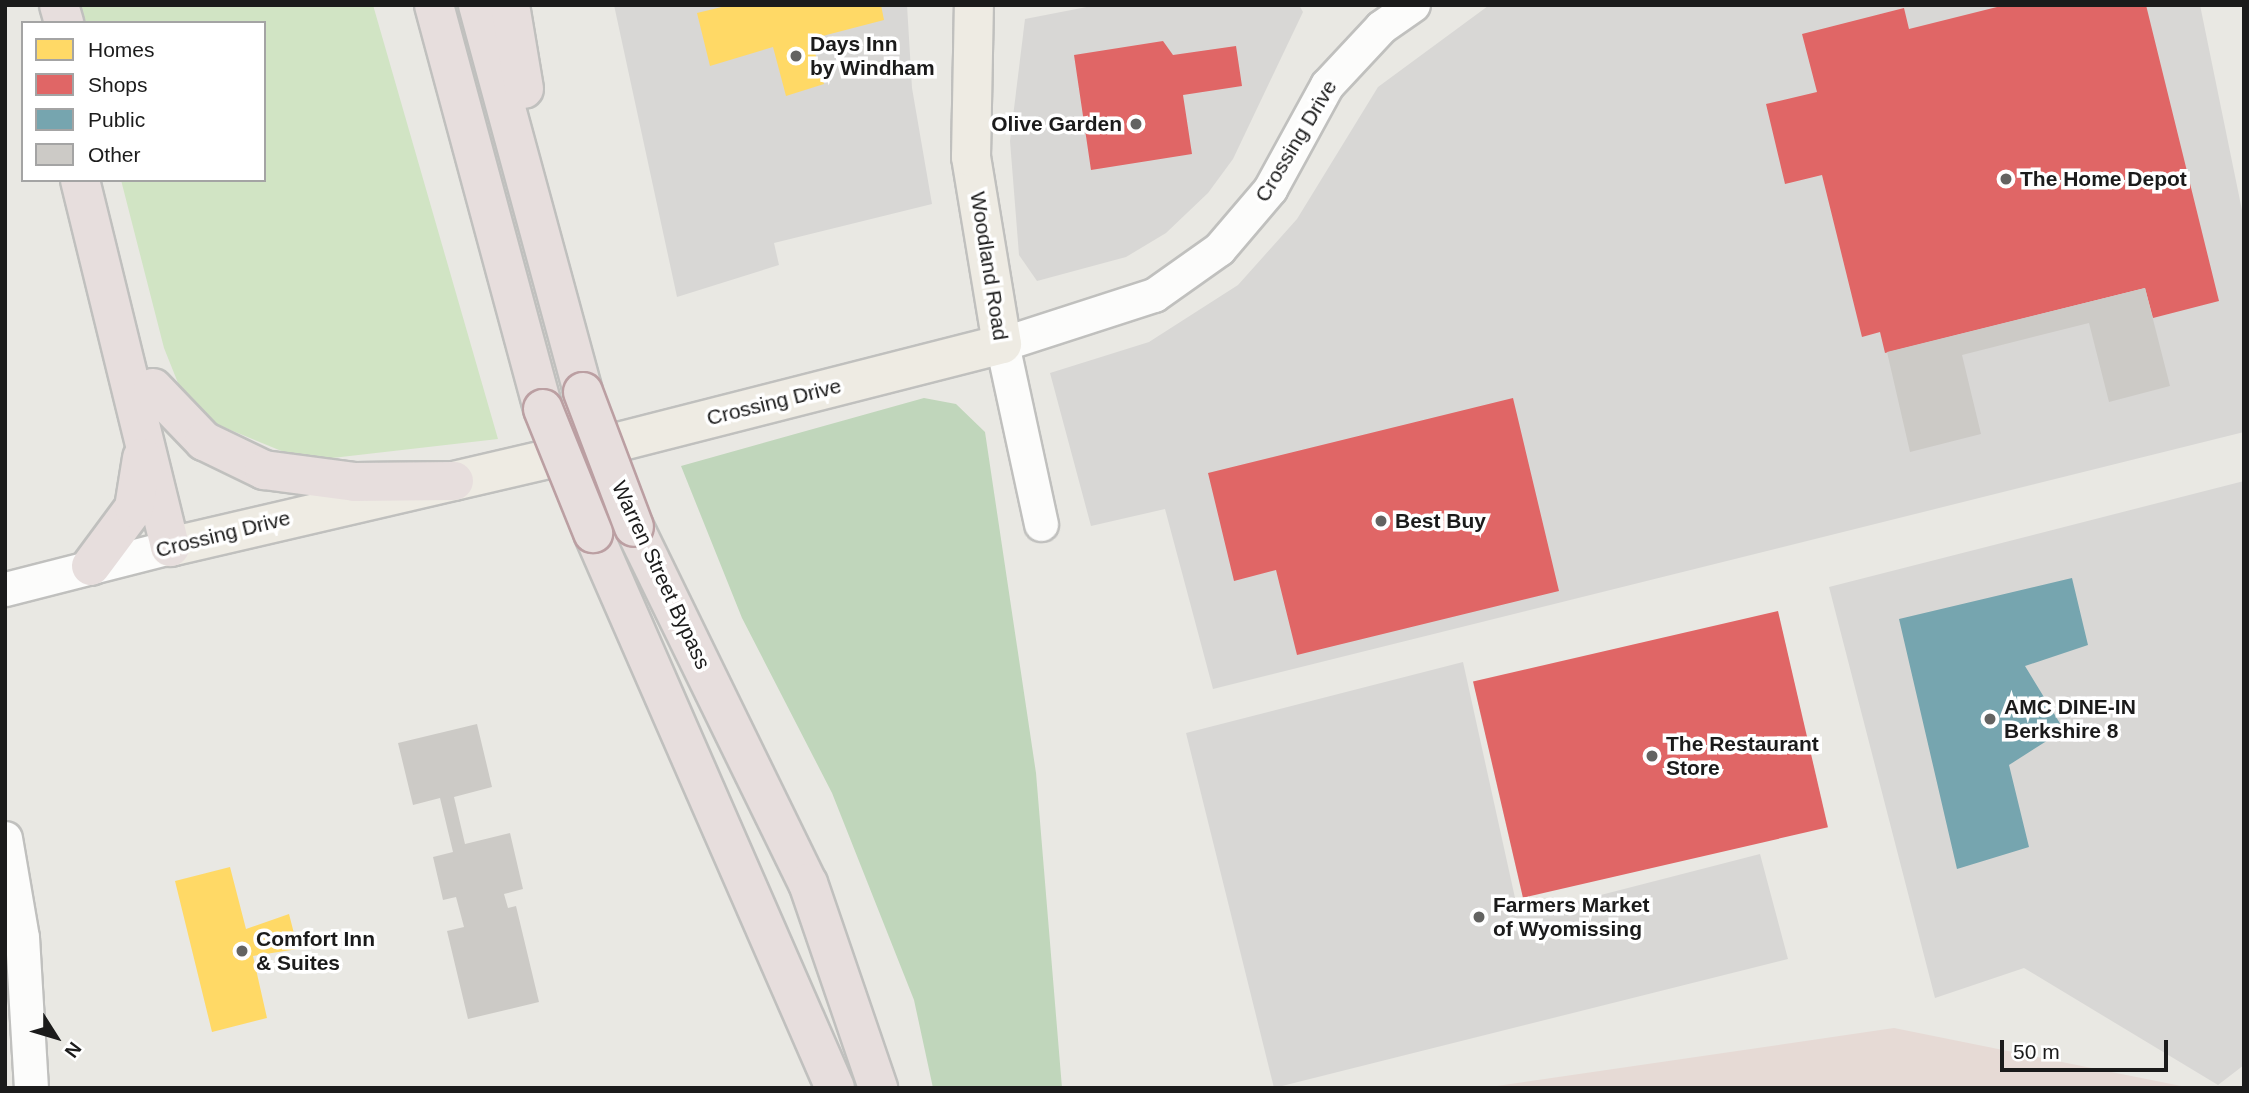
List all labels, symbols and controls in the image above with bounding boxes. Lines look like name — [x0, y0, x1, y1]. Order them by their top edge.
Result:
legend — [21, 21, 266, 182]
place label: Days Inn by Windham — [810, 31, 935, 81]
text: Homes — [88, 38, 155, 61]
marker: Days Inn by Windham — [788, 48, 804, 64]
text: Shops — [88, 73, 148, 96]
street label: Crossing Drive — [1250, 75, 1342, 207]
text: Public — [88, 108, 145, 131]
place label: Olive Garden — [991, 111, 1122, 137]
marker: Olive Garden — [1128, 116, 1144, 132]
text: Other — [88, 143, 141, 166]
place label: The Home Depot — [2020, 166, 2187, 192]
marker: The Home Depot — [1998, 171, 2014, 187]
street label: Woodland Road — [965, 190, 1013, 342]
street label: Crossing Drive — [704, 373, 844, 431]
street label: Warren Street Bypass — [606, 477, 716, 673]
street label: Crossing Drive — [153, 505, 293, 563]
place label: Best Buy — [1395, 508, 1486, 534]
marker: Best Buy — [1373, 513, 1389, 529]
place label: AMC DINE-IN Berkshire 8 — [2004, 694, 2136, 744]
marker: AMC DINE-IN Berkshire 8 — [1982, 711, 1998, 727]
place label: The Restaurant Store — [1666, 731, 1819, 781]
marker: The Restaurant Store — [1644, 748, 1660, 764]
place label: Farmers Market of Wyomissing — [1493, 892, 1649, 942]
marker: Farmers Market of Wyomissing — [1471, 909, 1487, 925]
place label: Comfort Inn & Suites — [256, 926, 375, 976]
marker: Comfort Inn & Suites — [234, 943, 250, 959]
north arrow — [21, 1002, 91, 1072]
scale bar — [2004, 1026, 2172, 1070]
text: N — [61, 1038, 86, 1062]
text: 50 m — [2013, 1040, 2060, 1063]

